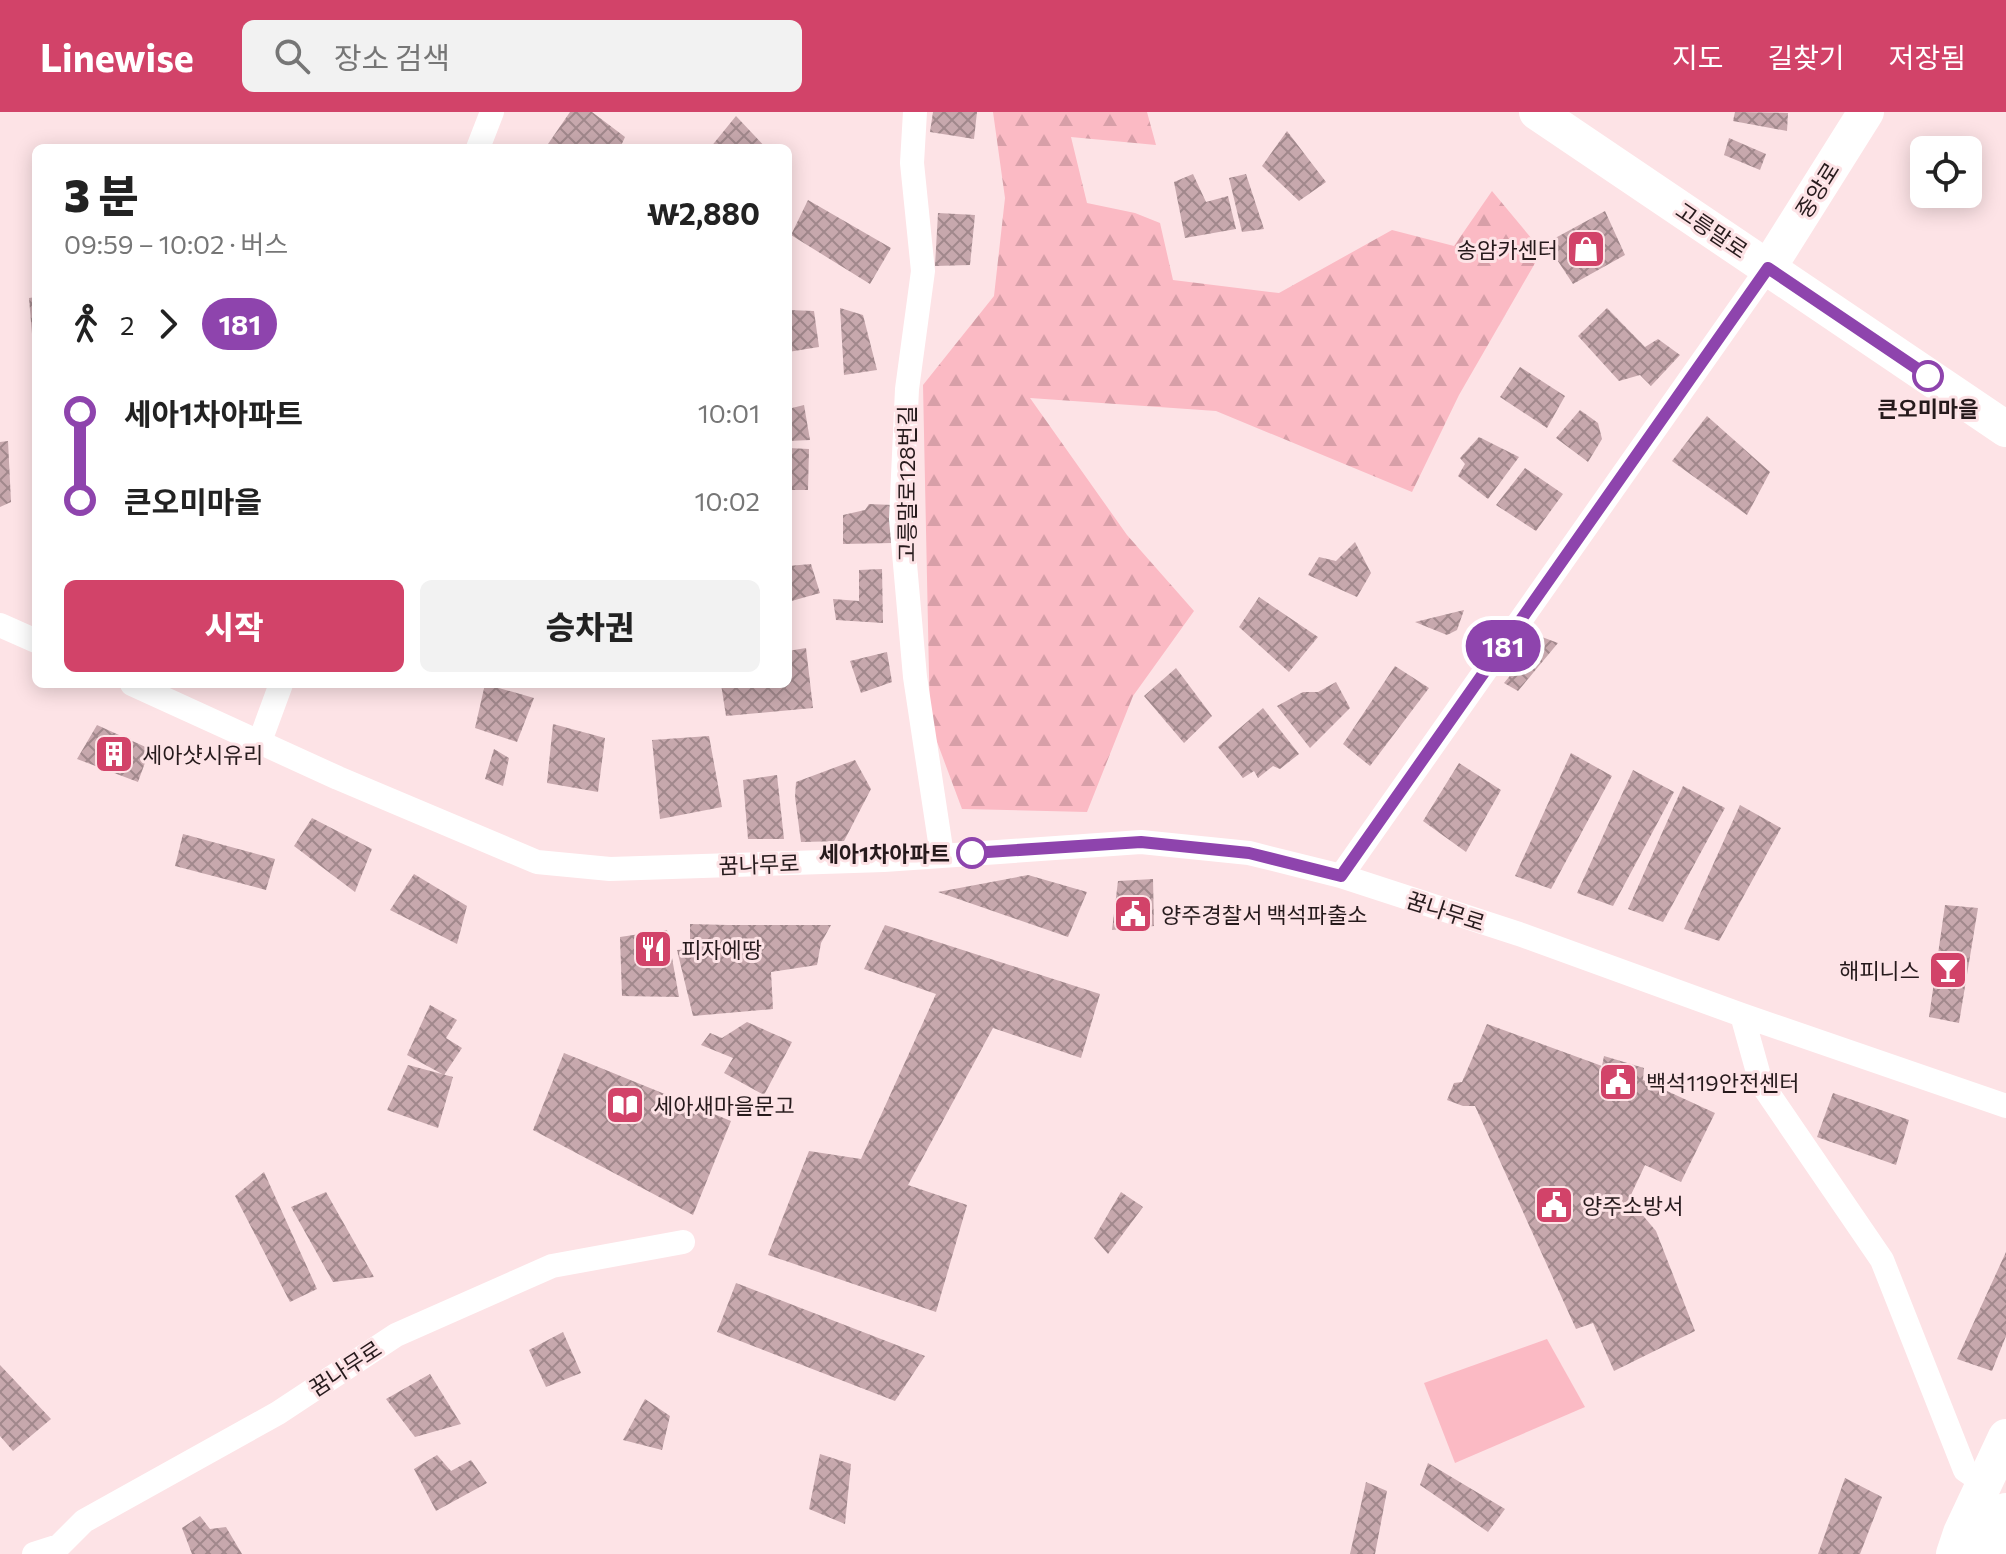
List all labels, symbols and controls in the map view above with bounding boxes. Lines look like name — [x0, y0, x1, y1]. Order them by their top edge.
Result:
search box — [242, 20, 802, 92]
text: Linewise — [40, 33, 194, 80]
icon: search — [270, 34, 314, 78]
text: 장소 검색 — [334, 38, 450, 75]
text: 지도 — [1672, 40, 1723, 74]
text: 길찾기 — [1767, 40, 1845, 74]
text: 저장됨 — [1889, 40, 1966, 74]
map controls — [1910, 136, 1982, 208]
button: locate — [1910, 136, 1982, 208]
street label: 중앙로 — [1789, 157, 1845, 223]
text: 3 분 — [64, 167, 139, 221]
text: ₩2,880 — [647, 194, 760, 231]
street label: 고릉말로 — [1671, 196, 1753, 264]
text: 09:59 – 10:02 · 버스 — [64, 228, 288, 259]
shop icon: 송암카센터 — [1565, 228, 1607, 270]
place label: 송암카센터 — [1457, 236, 1558, 263]
icon: walk — [64, 302, 108, 346]
icon: forward — [146, 302, 190, 346]
text: 181 — [218, 307, 261, 341]
text: 2 — [120, 309, 134, 340]
marker: 큰오미마을 — [1913, 361, 1943, 391]
text: 세아1차아파트 — [124, 394, 303, 431]
place label: 큰오미마을 — [1877, 395, 1979, 422]
text: 10:01 — [698, 397, 760, 428]
street label: 고릉말로128번길 — [893, 406, 920, 562]
text: 큰오미마을 — [124, 482, 262, 519]
text: 10:02 — [694, 485, 760, 516]
button: 시작 — [64, 580, 404, 672]
button: 승차권 — [420, 580, 760, 672]
line badge: 181 — [1457, 620, 1549, 672]
text: 181 — [1482, 629, 1524, 663]
building icon: 세아샷시유리 — [93, 733, 135, 775]
place label: 세아샷시유리 — [142, 741, 263, 768]
marker: 세아1차아파트 — [957, 838, 987, 868]
place label: 세아1차아파트 — [819, 840, 950, 867]
street label: 꿈나무로 — [718, 849, 800, 879]
street label: 꿈나무로 — [1403, 886, 1489, 936]
public building icon: 양주경찰서 백석파출소 — [1112, 893, 1154, 935]
place label: 양주경찰서 백석파출소 — [1161, 901, 1368, 928]
restaurant icon: 피자에땅 — [632, 928, 674, 970]
place label: 피자에땅 — [681, 936, 762, 963]
bar icon: 해피니스 — [1927, 949, 1969, 991]
place label: 해피니스 — [1839, 957, 1920, 984]
public building icon: 백석119안전센터 — [1597, 1061, 1639, 1103]
place label: 백석119안전센터 — [1646, 1069, 1800, 1096]
library icon: 세아새마을문고 — [604, 1084, 646, 1126]
place label: 세아새마을문고 — [653, 1092, 795, 1119]
public building icon: 양주소방서 — [1533, 1184, 1575, 1226]
place label: 양주소방서 — [1582, 1192, 1683, 1219]
street label: 꿈나무로 — [304, 1335, 386, 1401]

